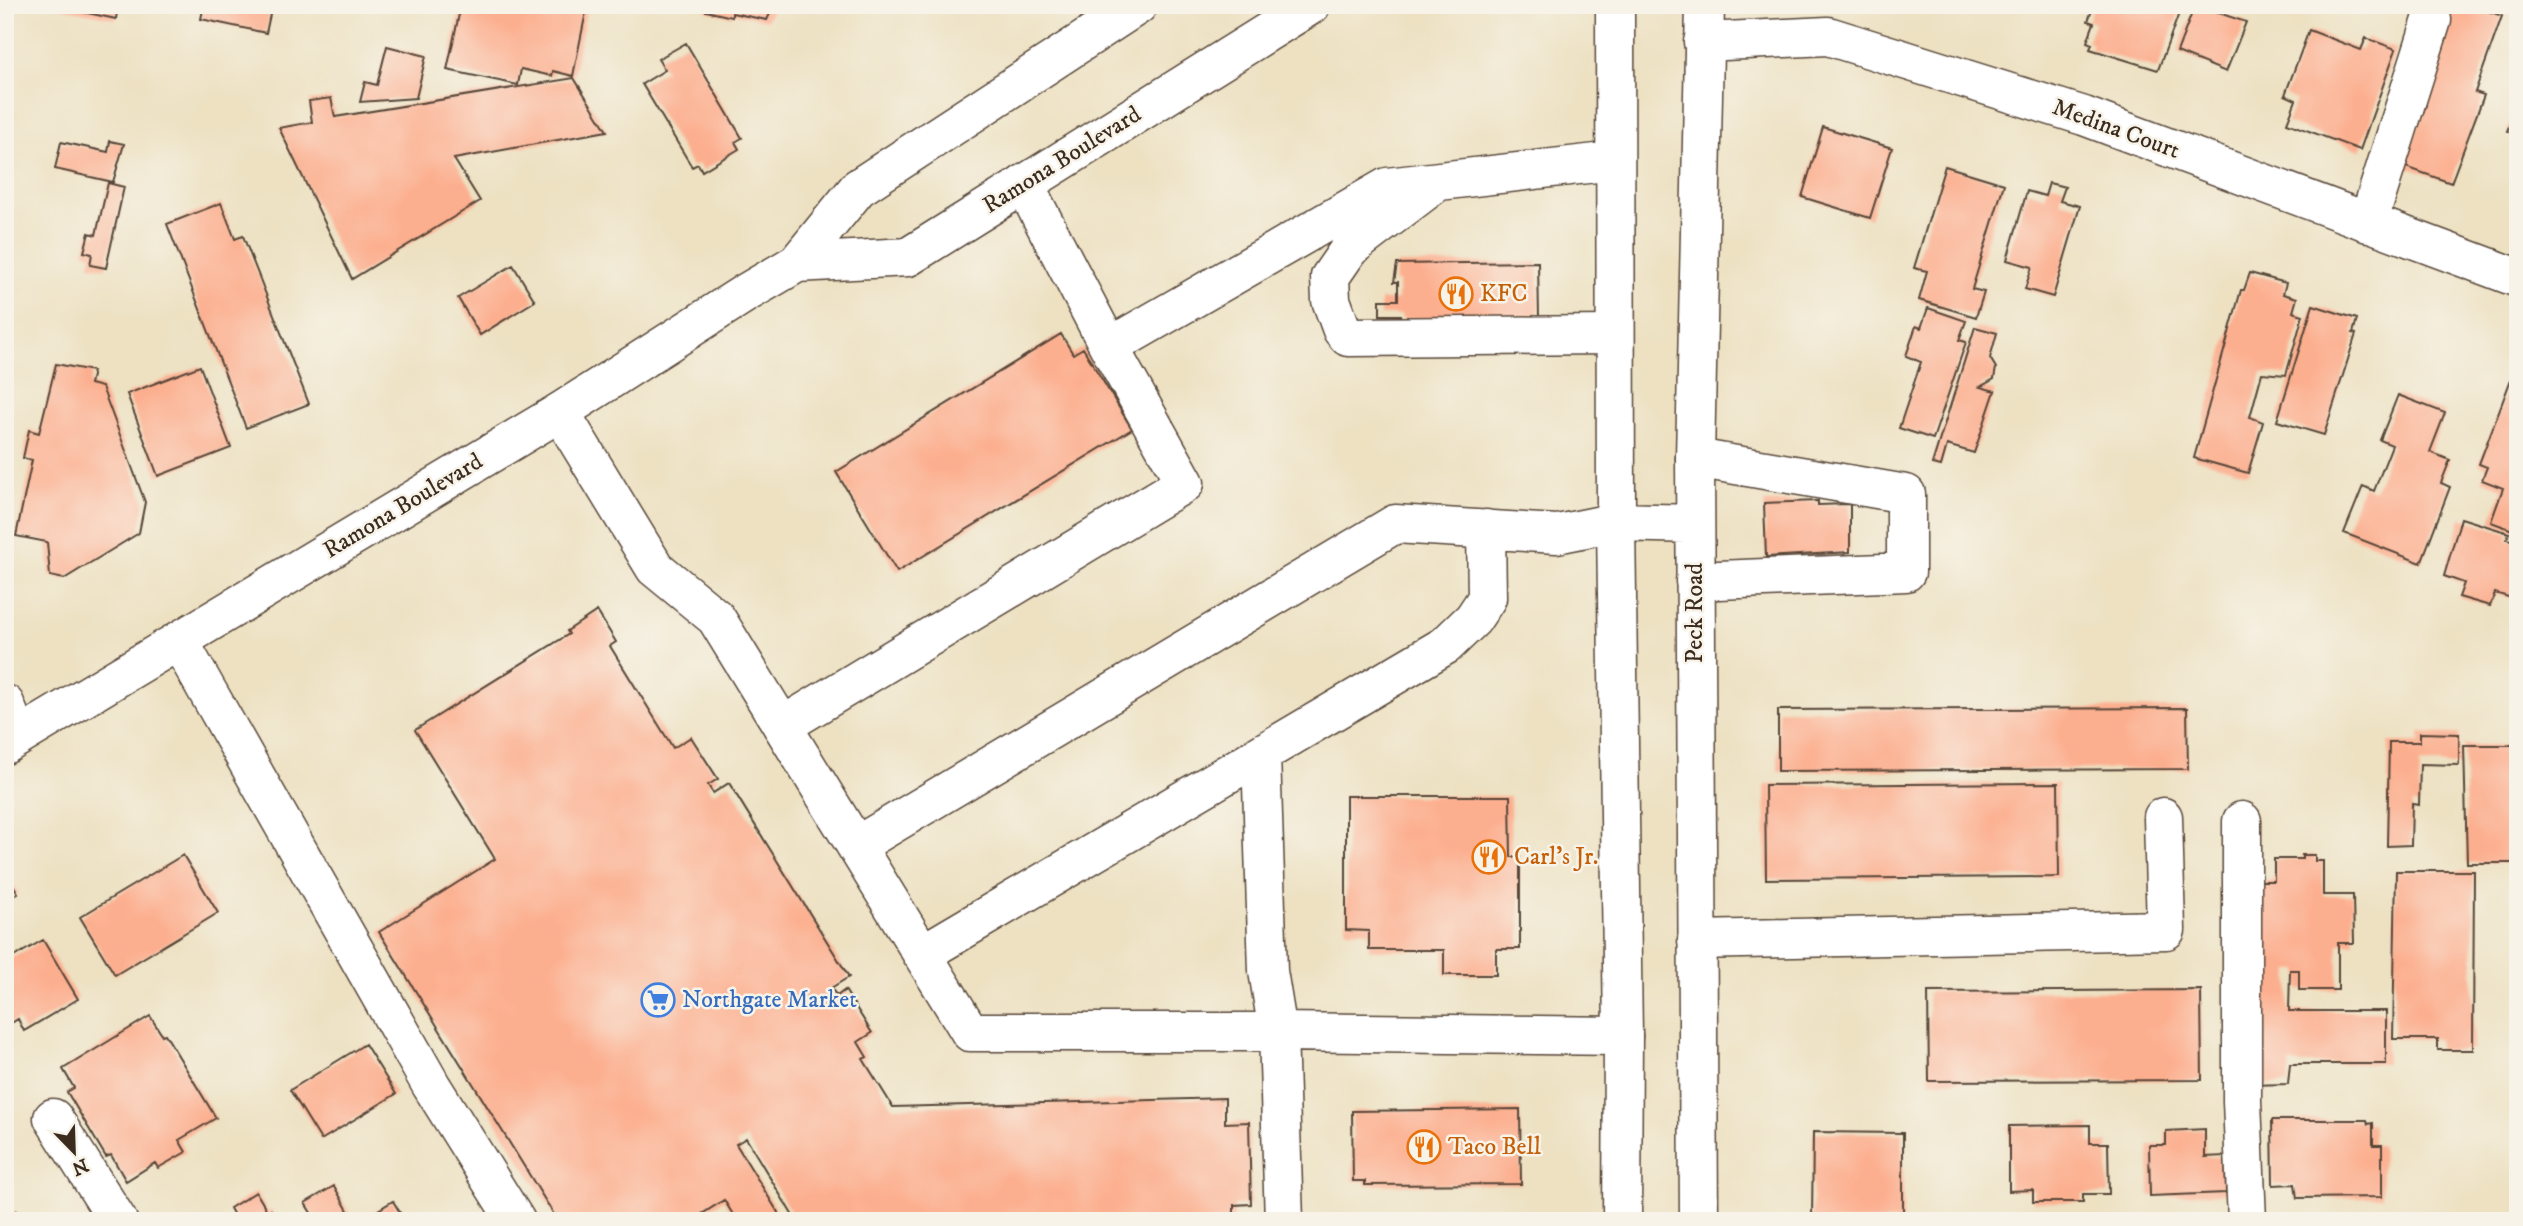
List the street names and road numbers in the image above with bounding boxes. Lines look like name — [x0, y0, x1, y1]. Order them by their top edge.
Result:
street label: Medina Court — [2048, 92, 2184, 166]
street label: Ramona Boulevard — [977, 99, 1147, 221]
street label: Ramona Boulevard — [318, 447, 488, 565]
street label: Peck Road — [1680, 563, 1710, 663]

